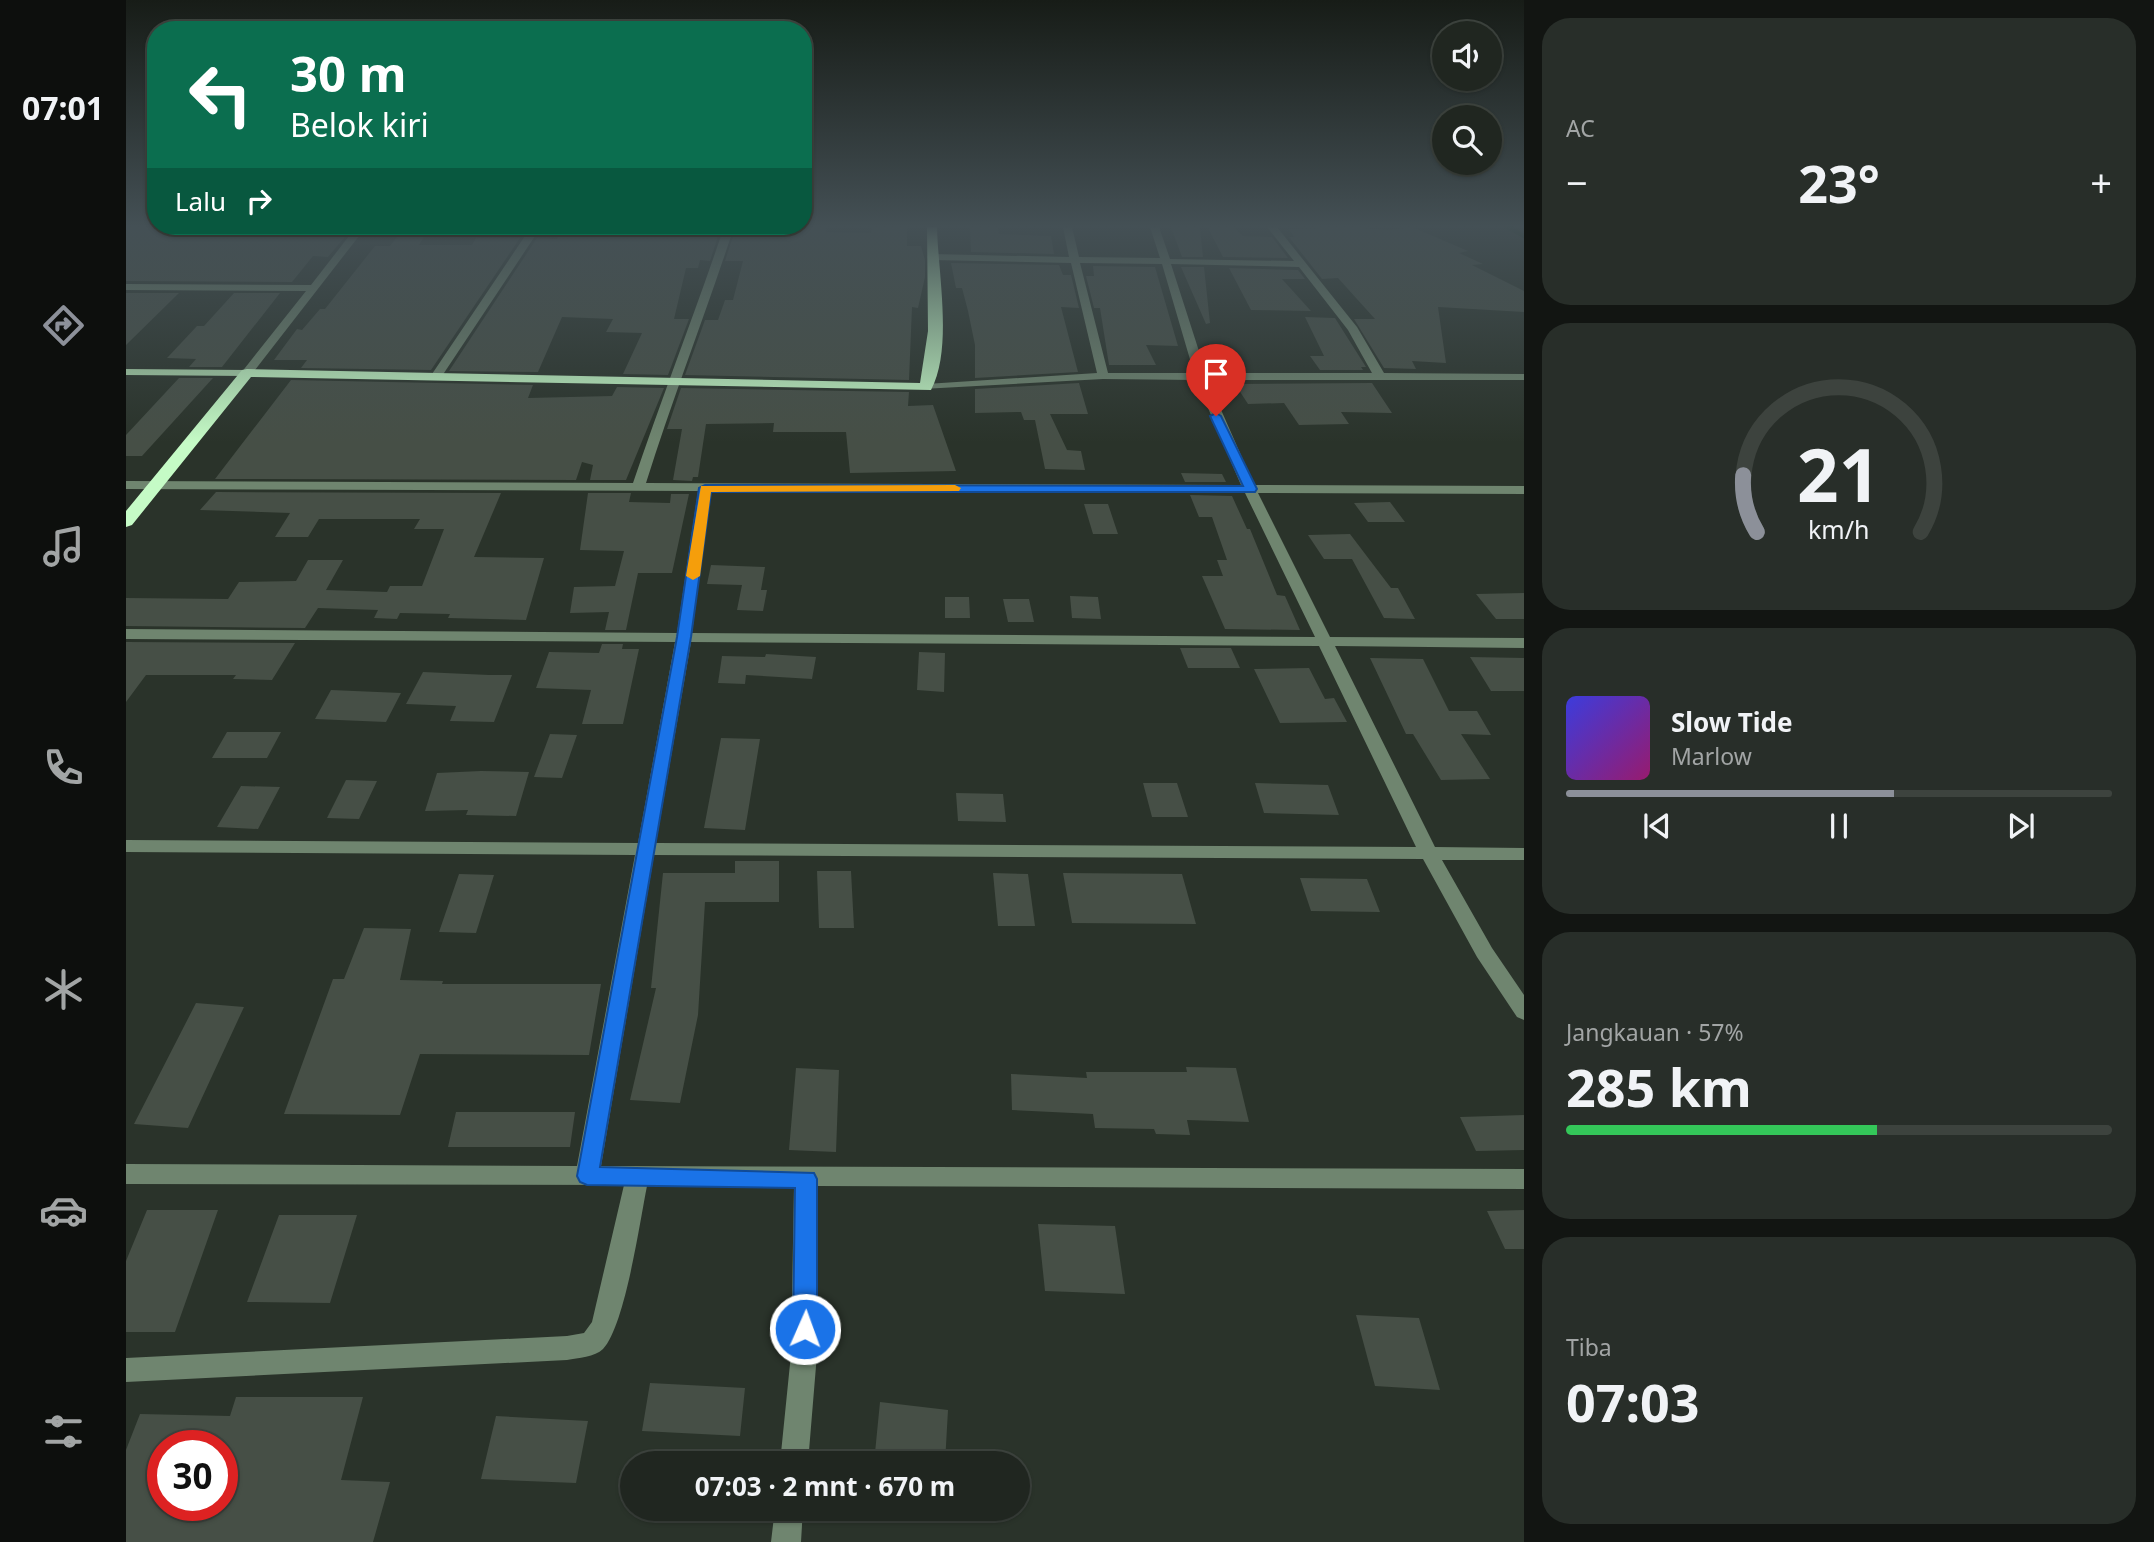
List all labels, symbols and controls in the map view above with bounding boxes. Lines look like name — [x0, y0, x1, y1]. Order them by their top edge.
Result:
map controls — [1432, 21, 1502, 175]
button: sound — [1432, 21, 1502, 91]
text: 30 m — [290, 40, 407, 106]
icon: left — [175, 49, 266, 140]
text: 07:01 — [22, 86, 104, 129]
text: Belok kiri — [290, 103, 429, 146]
button: search — [1432, 105, 1502, 175]
text: AC — [1566, 112, 1595, 144]
text: 23° — [1798, 147, 1880, 218]
text: − — [1566, 156, 1588, 208]
text: + — [2090, 156, 2112, 208]
icon: right — [240, 182, 278, 220]
text: Lalu — [175, 183, 226, 219]
icon: directions — [39, 301, 88, 350]
pin — [1186, 344, 1246, 416]
icon: arrive — [1197, 355, 1235, 393]
text: 21 — [1797, 425, 1881, 524]
text: km/h — [1808, 512, 1870, 546]
icon: music — [39, 522, 88, 571]
text: Slow Tide — [1671, 704, 1793, 740]
text: Marlow — [1671, 740, 1752, 772]
icon: phone — [39, 743, 88, 792]
icon: previous — [1638, 807, 1676, 845]
icon: pause — [1820, 807, 1858, 845]
icon: next — [2002, 807, 2040, 845]
icon: climate — [39, 965, 88, 1014]
text: Jangkauan · 57% — [1566, 1016, 1744, 1048]
text: 285 km — [1566, 1051, 1752, 1122]
icon: car — [39, 1186, 88, 1235]
position arrow — [768, 1292, 842, 1366]
text: Tiba — [1566, 1331, 1612, 1363]
text: 07:03 — [1566, 1366, 1700, 1437]
icon: filters — [39, 1407, 88, 1456]
speed limit sign: 30 — [147, 1430, 238, 1521]
text: 07:03 · 2 mnt · 670 m — [695, 1468, 955, 1504]

